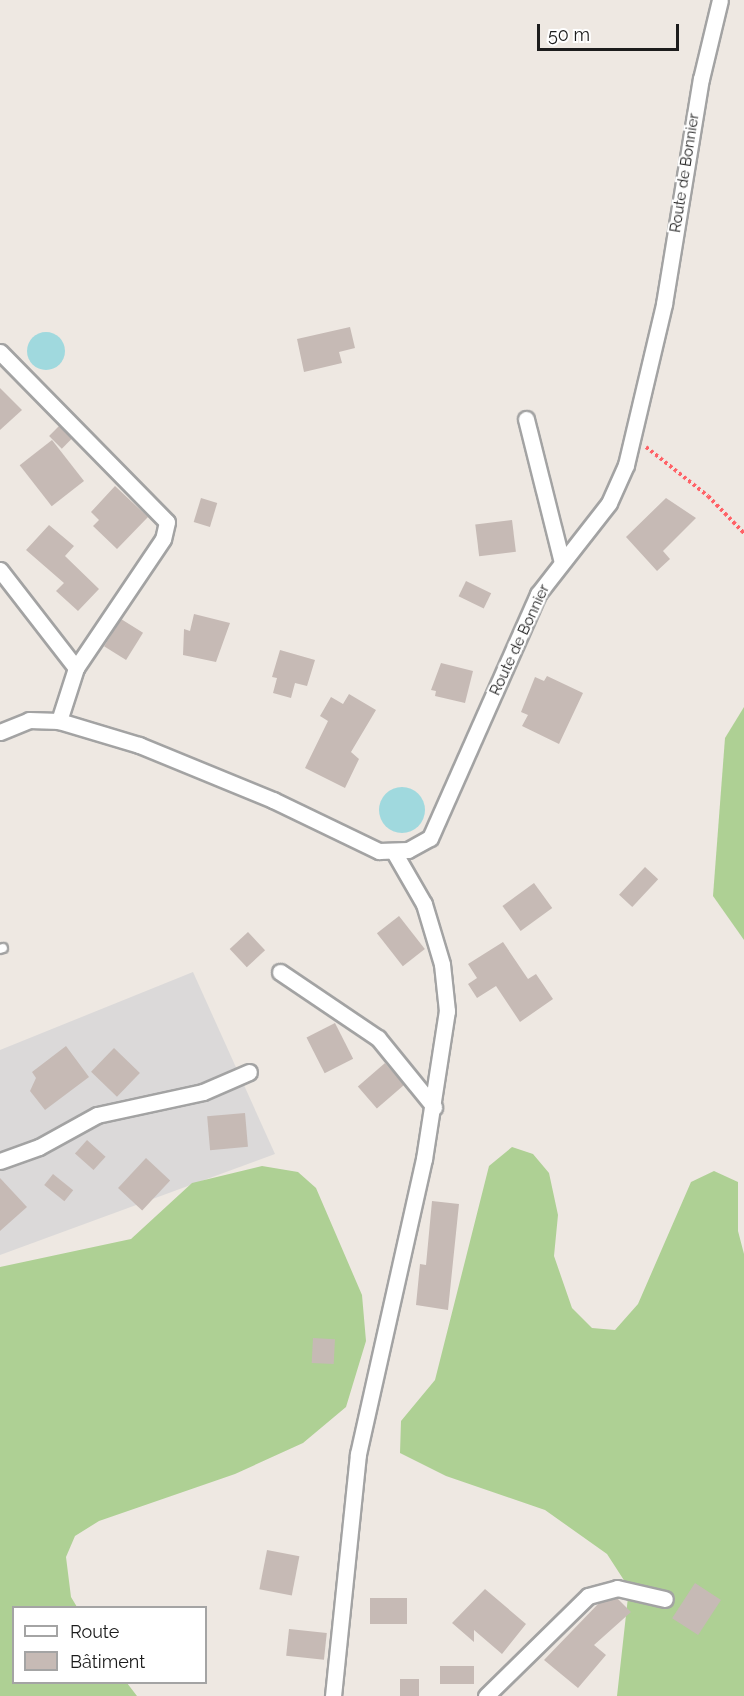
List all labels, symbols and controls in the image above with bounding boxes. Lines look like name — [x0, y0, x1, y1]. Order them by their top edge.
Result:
scale bar — [540, 12, 682, 50]
text: 50 m — [548, 24, 590, 45]
street label: Route de Bonnier — [667, 112, 703, 234]
street label: Route de Bonnier — [486, 582, 554, 698]
legend — [12, 1606, 207, 1684]
text: Route — [70, 1621, 119, 1642]
text: Bâtiment — [70, 1651, 145, 1672]

